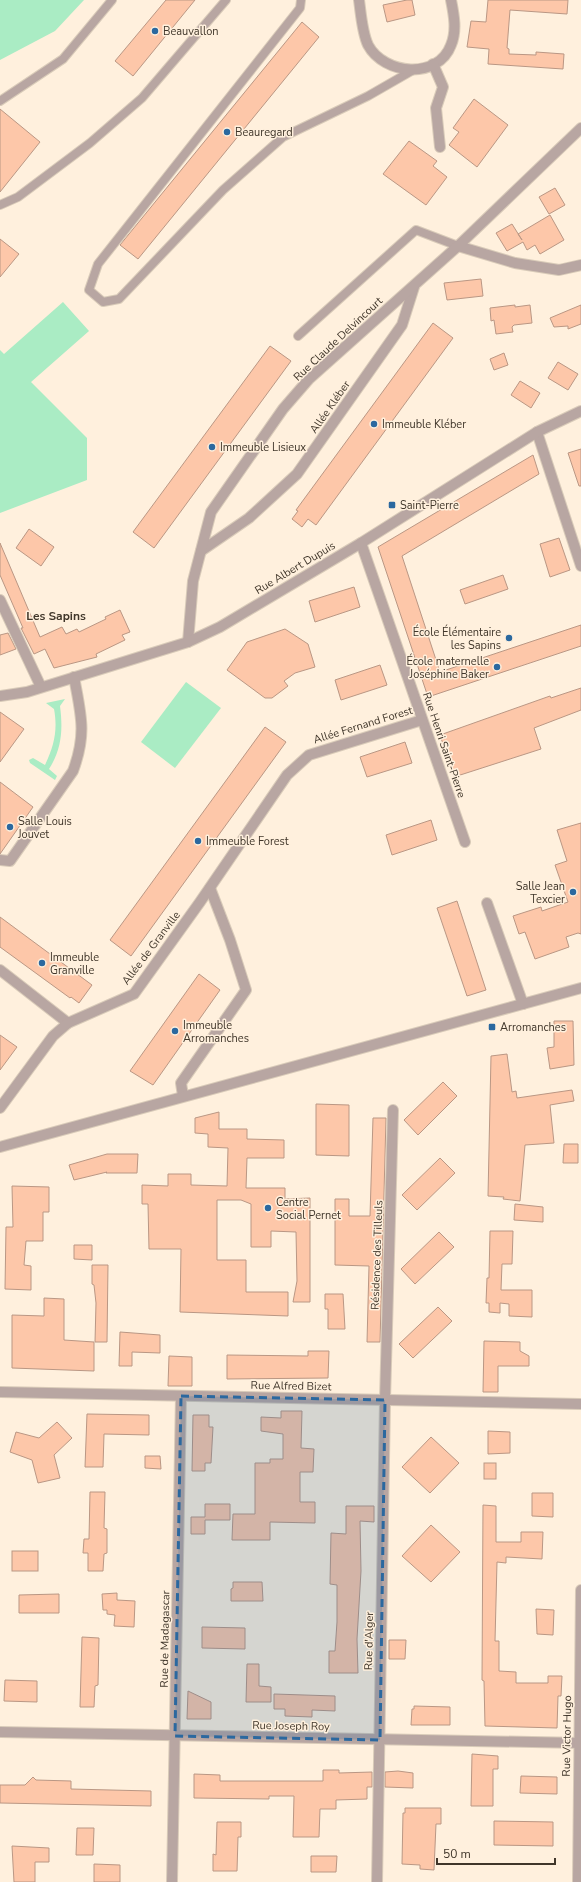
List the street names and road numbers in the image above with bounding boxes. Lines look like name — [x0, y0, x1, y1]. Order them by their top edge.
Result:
street label: Rue Claude Delvincourt — [290, 294, 386, 384]
street label: Allée Kléber — [306, 378, 354, 436]
street label: Rue Albert Dupuis — [252, 538, 338, 598]
street label: Rue Henri Saint-Pierre — [419, 690, 469, 800]
street label: Allée Fernand Forest — [312, 703, 415, 747]
street label: Allée de Granville — [118, 908, 184, 988]
street label: Résidence des Tilleuls — [368, 1200, 386, 1310]
street label: Rue Alfred Bizet — [251, 1378, 332, 1394]
street label: Rue de Madagascar — [157, 1590, 173, 1688]
street label: Rue d'Alger — [361, 1612, 377, 1670]
street label: Rue Victor Hugo — [559, 1695, 575, 1777]
street label: Rue Joseph Roy — [252, 1718, 330, 1734]

